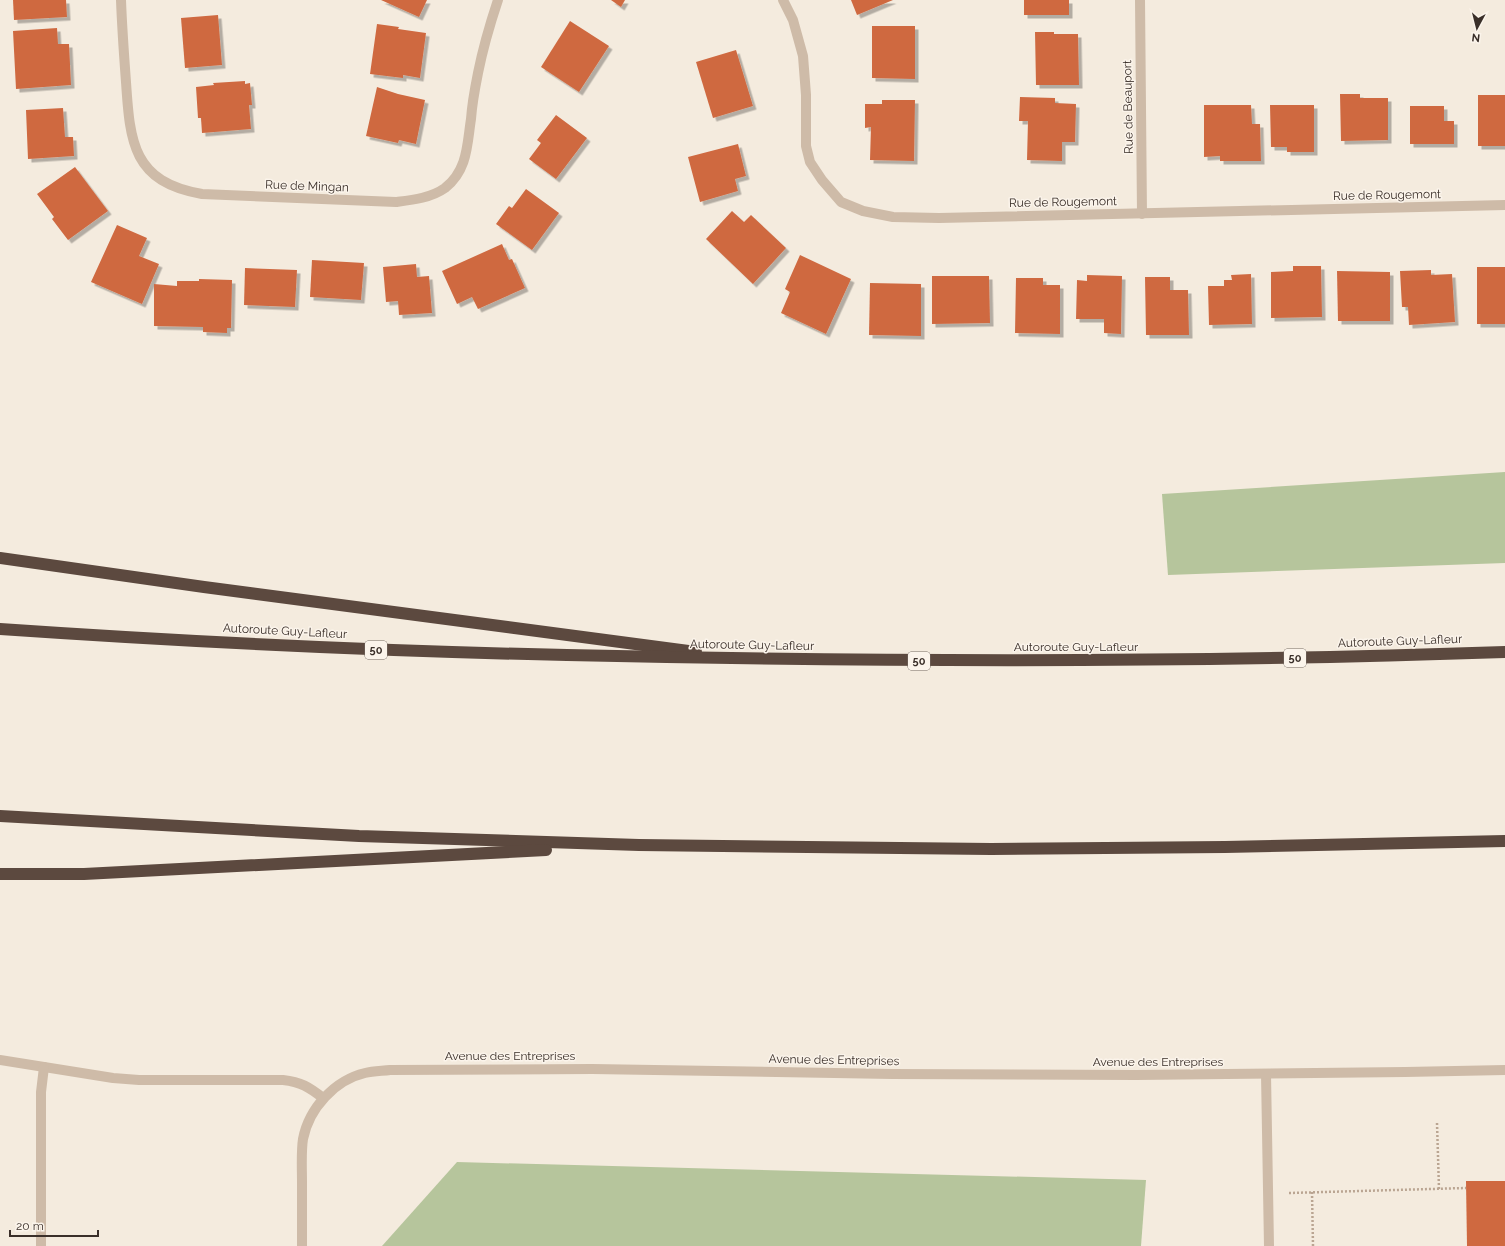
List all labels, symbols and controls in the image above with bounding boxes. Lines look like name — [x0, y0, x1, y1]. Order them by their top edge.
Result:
north arrow — [1457, 8, 1497, 48]
text: N — [1471, 30, 1481, 44]
street label: Rue de Beauport — [1120, 60, 1136, 154]
street label: Rue de Mingan — [265, 178, 349, 194]
street label: Rue de Rougemont — [1333, 187, 1441, 203]
street label: Rue de Rougemont — [1009, 194, 1117, 210]
street label: Autoroute Guy-Lafleur — [222, 621, 348, 641]
street label: Autoroute Guy-Lafleur — [1338, 632, 1463, 650]
street label: Autoroute Guy-Lafleur — [690, 637, 815, 653]
street label: Autoroute Guy-Lafleur — [1014, 640, 1139, 654]
road number: 50 — [365, 641, 387, 659]
road number: 50 — [1284, 649, 1306, 667]
road number: 50 — [908, 652, 930, 670]
street label: Avenue des Entreprises — [445, 1049, 576, 1063]
street label: Avenue des Entreprises — [769, 1052, 900, 1068]
street label: Avenue des Entreprises — [1093, 1055, 1224, 1069]
scale bar — [10, 1212, 98, 1238]
text: 20 m — [16, 1219, 44, 1233]

